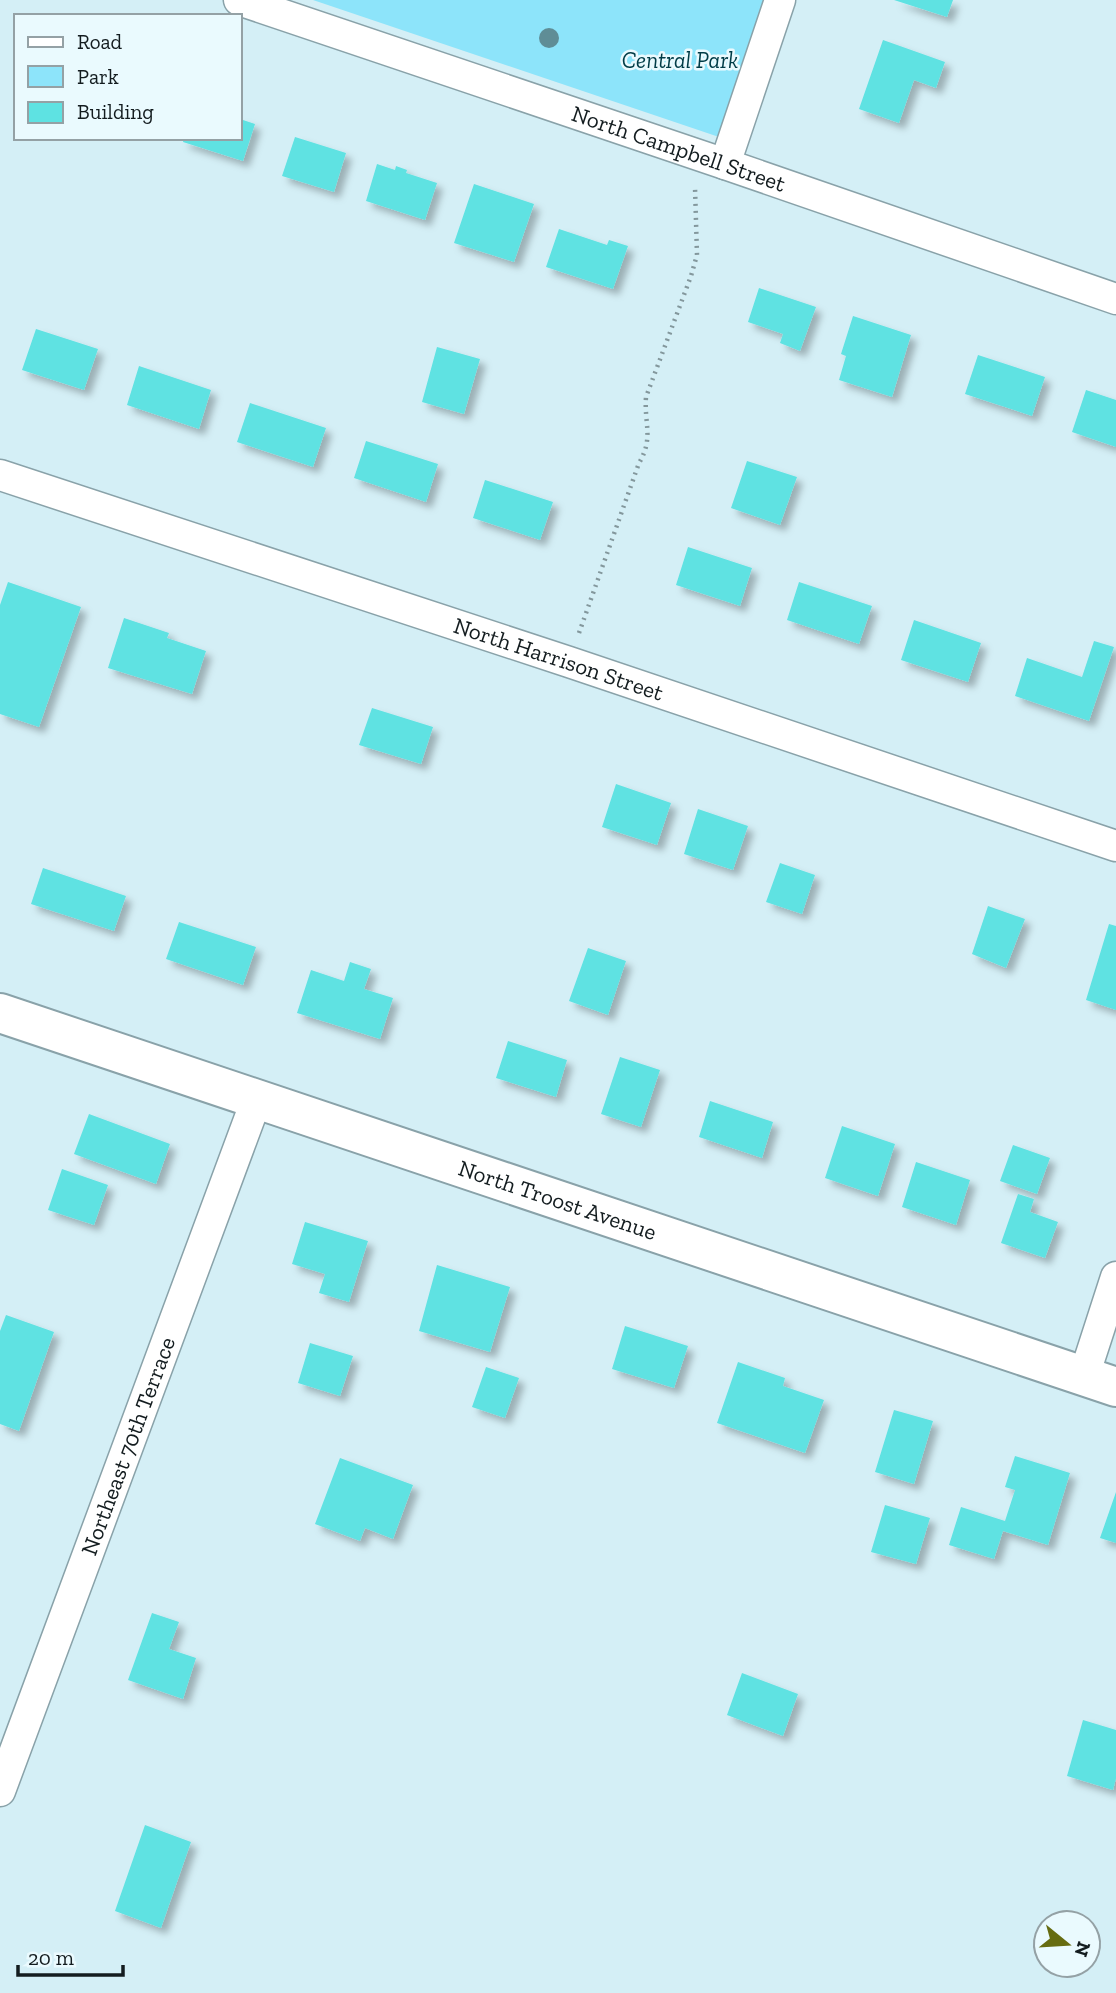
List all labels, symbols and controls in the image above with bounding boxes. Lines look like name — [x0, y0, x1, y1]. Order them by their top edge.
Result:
legend — [14, 14, 242, 140]
text: Road — [77, 29, 123, 54]
park label: Central Park — [622, 46, 738, 74]
text: Park — [77, 64, 119, 89]
text: Building — [77, 99, 154, 124]
street label: North Campbell Street — [568, 99, 790, 198]
street label: North Harrison Street — [450, 611, 668, 707]
street label: North Troost Avenue — [455, 1154, 660, 1246]
street label: Northeast 70th Terrace — [75, 1333, 181, 1559]
north arrow — [1032, 1909, 1102, 1979]
scale bar — [18, 1934, 122, 1978]
text: N — [1070, 1939, 1096, 1960]
text: 20 m — [28, 1945, 74, 1970]

